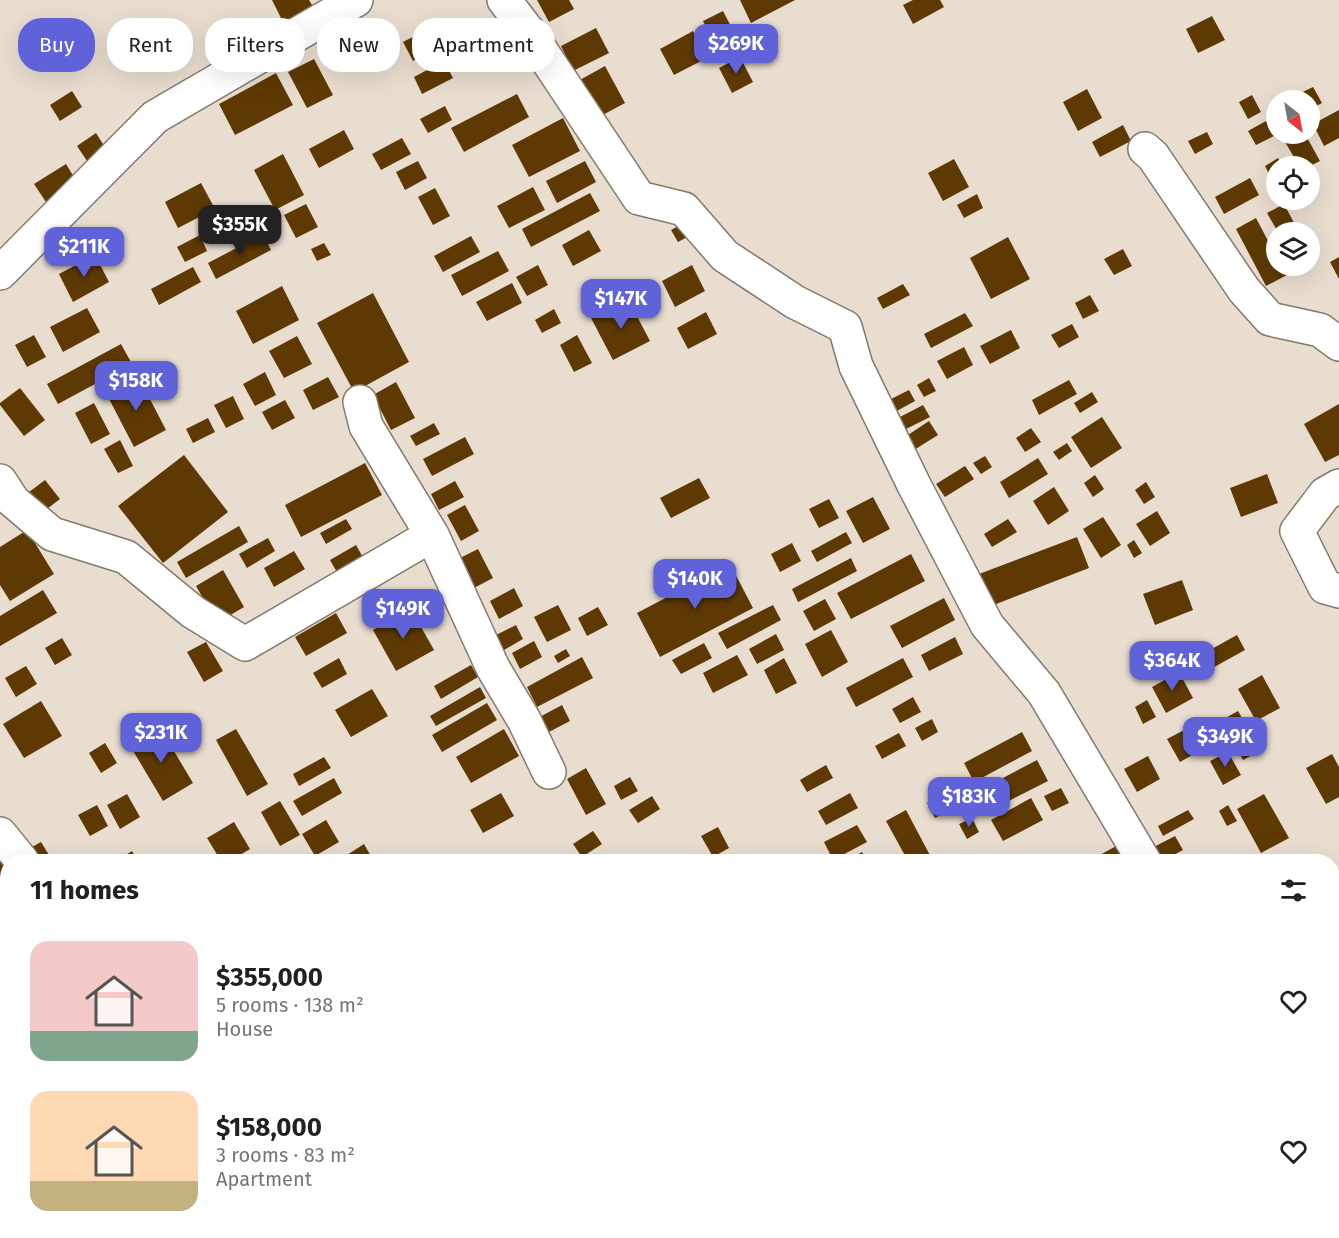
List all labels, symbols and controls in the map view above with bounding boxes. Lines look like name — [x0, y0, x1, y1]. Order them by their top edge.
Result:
chip: Buy — [18, 18, 95, 72]
chip: Rent — [107, 18, 193, 72]
chip: Filters — [205, 18, 305, 72]
chip: New — [317, 18, 400, 72]
chip: Apartment — [412, 18, 555, 72]
pin: $269K — [694, 24, 778, 75]
text: $269K — [708, 31, 764, 55]
north arrow — [1266, 90, 1320, 144]
map controls — [1266, 90, 1320, 276]
button: locate — [1266, 156, 1320, 210]
pin: $355K — [198, 205, 282, 256]
text: $355K — [212, 212, 268, 236]
button: layers — [1266, 222, 1320, 276]
pin: $211K — [42, 227, 126, 278]
text: $211K — [58, 234, 110, 258]
pin: $147K — [579, 279, 663, 330]
text: $147K — [595, 286, 647, 310]
pin: $158K — [94, 361, 178, 412]
text: $158K — [109, 368, 163, 392]
pin: $140K — [653, 559, 737, 610]
text: $140K — [667, 566, 723, 590]
pin: $149K — [361, 589, 445, 640]
text: $149K — [376, 596, 430, 620]
pin: $364K — [1130, 641, 1214, 692]
text: $364K — [1144, 648, 1200, 672]
pin: $231K — [119, 713, 203, 764]
pin: $349K — [1183, 717, 1267, 768]
text: $231K — [135, 720, 187, 744]
text: $349K — [1197, 724, 1253, 748]
pin: $183K — [927, 777, 1011, 828]
text: $183K — [942, 784, 996, 808]
icon: filters — [1277, 874, 1310, 907]
text: 11 homes — [30, 875, 139, 906]
text: $355,000 — [216, 962, 323, 993]
icon: home — [78, 965, 150, 1037]
icon: heart — [1277, 985, 1310, 1018]
text: 5 rooms · 138 m² — [216, 993, 364, 1017]
text: House — [216, 1017, 273, 1041]
text: $158,000 — [216, 1112, 322, 1143]
icon: home — [78, 1115, 150, 1187]
icon: heart — [1277, 1135, 1310, 1168]
text: 3 rooms · 83 m² — [216, 1143, 355, 1167]
text: Apartment — [216, 1167, 312, 1191]

